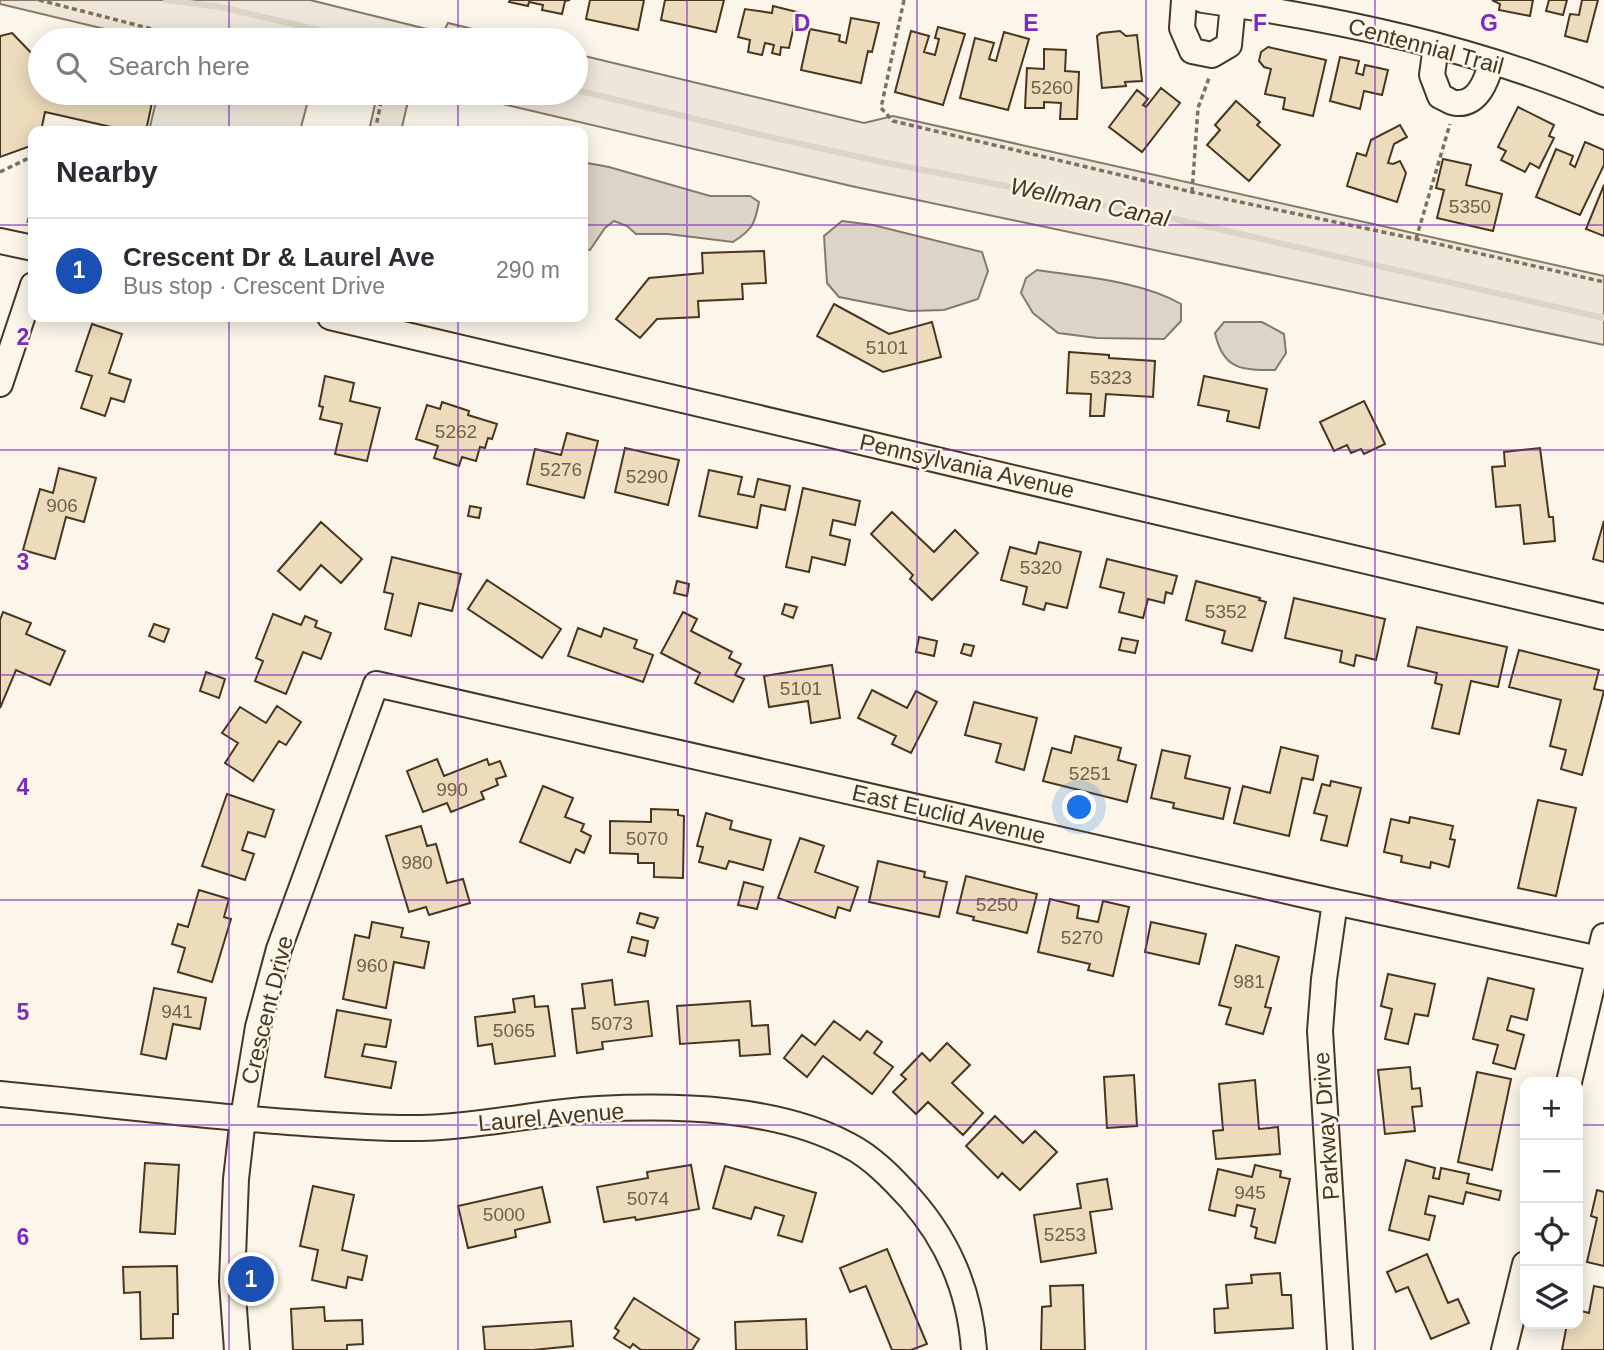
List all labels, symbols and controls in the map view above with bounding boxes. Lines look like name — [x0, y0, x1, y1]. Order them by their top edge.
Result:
text: D — [794, 10, 810, 36]
text: E — [1023, 10, 1039, 36]
text: F — [1253, 10, 1267, 36]
text: G — [1480, 10, 1498, 36]
street label: Centennial Trail — [1345, 13, 1507, 79]
search box — [28, 28, 588, 105]
icon: search — [52, 48, 90, 86]
text: Search here — [108, 51, 250, 81]
house number: 5260 — [1031, 77, 1073, 98]
text: Nearby — [56, 155, 158, 188]
water label: Wellman Canal — [1008, 172, 1173, 232]
house number: 5350 — [1449, 196, 1491, 217]
text: Crescent Dr & Laurel Ave — [123, 242, 435, 272]
text: 1 — [73, 257, 85, 283]
text: 290 m — [496, 257, 560, 283]
text: Bus stop · Crescent Drive — [123, 273, 385, 299]
text: 2 — [17, 324, 29, 350]
house number: 5101 — [866, 337, 908, 358]
house number: 5323 — [1090, 367, 1132, 388]
house number: 5262 — [435, 421, 477, 442]
street label: Pennsylvania Avenue — [857, 429, 1077, 503]
house number: 5276 — [540, 459, 582, 480]
house number: 5290 — [626, 466, 668, 487]
house number: 906 — [46, 495, 78, 516]
text: 3 — [17, 549, 29, 575]
house number: 5320 — [1020, 557, 1062, 578]
house number: 5352 — [1205, 601, 1247, 622]
house number: 5101 — [780, 678, 822, 699]
house number: 5251 — [1069, 763, 1111, 784]
text: 4 — [17, 774, 30, 800]
house number: 990 — [436, 779, 468, 800]
street label: East Euclid Avenue — [850, 779, 1048, 849]
your location — [1062, 790, 1096, 824]
house number: 5070 — [626, 828, 668, 849]
house number: 980 — [401, 852, 433, 873]
house number: 5250 — [976, 894, 1018, 915]
house number: 5270 — [1061, 927, 1103, 948]
street label: Crescent Drive — [236, 933, 298, 1087]
house number: 960 — [356, 955, 388, 976]
house number: 981 — [1233, 971, 1265, 992]
text: 5 — [17, 999, 30, 1025]
house number: 941 — [161, 1001, 193, 1022]
house number: 5073 — [591, 1013, 633, 1034]
house number: 5065 — [493, 1020, 535, 1041]
street label: Parkway Drive — [1308, 1051, 1344, 1201]
map controls — [1520, 1077, 1583, 1329]
button: + — [1520, 1077, 1583, 1140]
street label: Laurel Avenue — [477, 1098, 625, 1136]
button: − — [1520, 1140, 1583, 1203]
house number: 945 — [1234, 1182, 1266, 1203]
house number: 5074 — [627, 1188, 670, 1209]
button: locate — [1520, 1203, 1583, 1266]
house number: 5000 — [483, 1204, 525, 1225]
text: 6 — [17, 1224, 29, 1250]
house number: 5253 — [1044, 1224, 1086, 1245]
pin: 1 — [228, 1253, 274, 1305]
button: layers — [1520, 1266, 1583, 1329]

